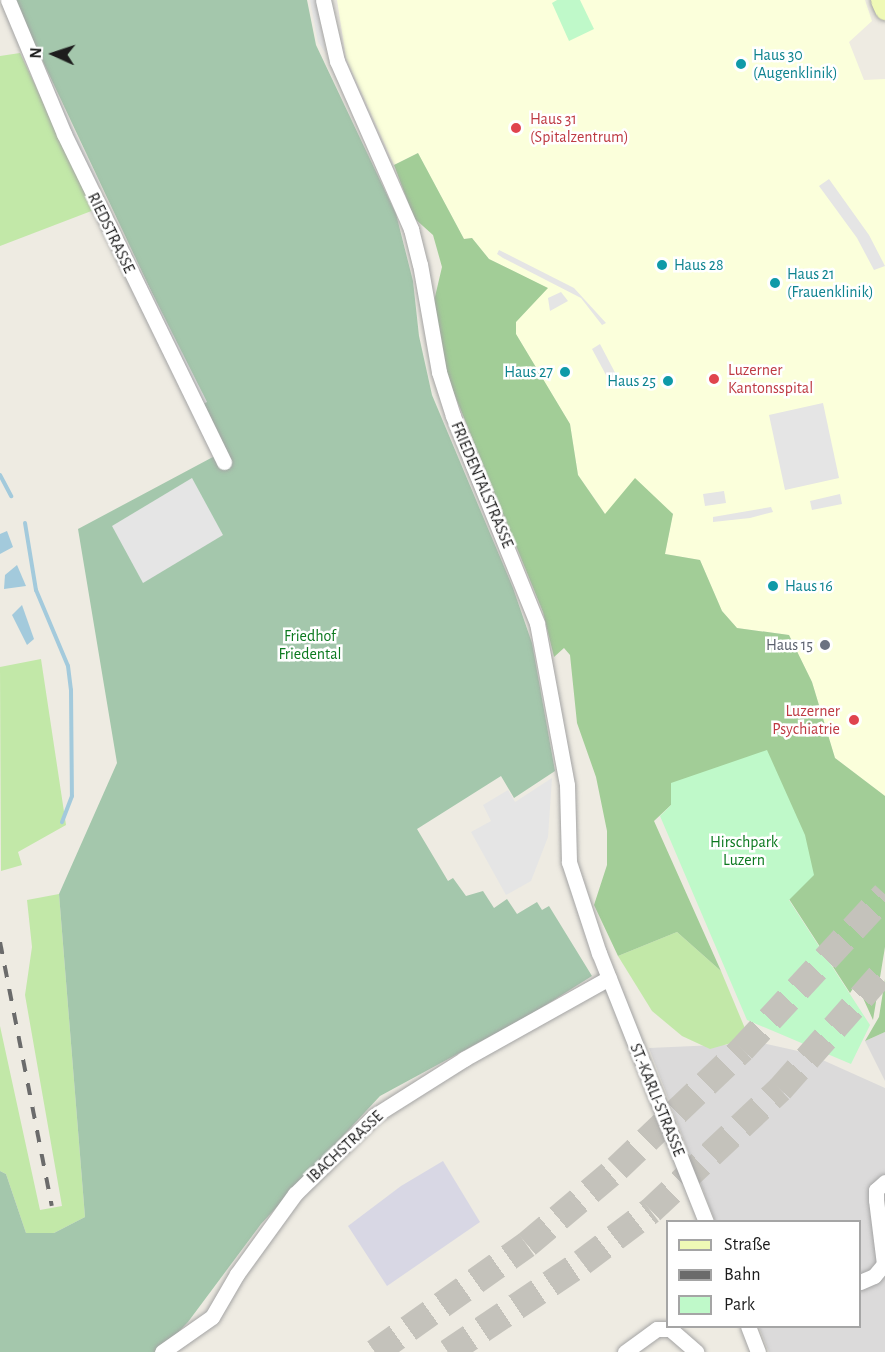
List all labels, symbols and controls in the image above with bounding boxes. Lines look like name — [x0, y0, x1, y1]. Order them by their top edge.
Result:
north arrow — [24, 24, 84, 84]
place label: Haus 30 (Augenklinik) — [753, 45, 838, 83]
text: N — [28, 47, 44, 59]
marker: Haus 30 (Augenklinik) — [734, 57, 748, 71]
place label: Haus 31 (Spitalzentrum) — [530, 109, 629, 147]
marker: Haus 31 (Spitalzentrum) — [507, 119, 525, 137]
street label: RIEDSTRASSE — [83, 190, 139, 276]
place label: Haus 28 — [674, 255, 724, 275]
marker: Haus 28 — [655, 258, 669, 272]
place label: Haus 21 (Frauenklinik) — [787, 264, 874, 302]
marker: Haus 21 (Frauenklinik) — [768, 276, 782, 290]
place label: Luzerner Kantonsspital — [728, 360, 813, 398]
place label: Haus 27 — [504, 362, 553, 382]
marker: Haus 27 — [558, 365, 572, 379]
marker: Luzerner Kantonsspital — [705, 370, 723, 388]
place label: Haus 25 — [607, 371, 656, 391]
marker: Haus 25 — [661, 374, 675, 388]
street label: FRIEDENTALSTRASSE — [447, 419, 517, 551]
place label: Haus 16 — [785, 576, 833, 596]
marker: Haus 16 — [766, 579, 780, 593]
park label: Friedhof Friedental — [278, 626, 342, 664]
place label: Haus 15 — [766, 635, 813, 655]
marker: Haus 15 — [818, 638, 832, 652]
place label: Luzerner Psychiatrie — [772, 701, 840, 739]
marker: Luzerner Psychiatrie — [845, 711, 863, 729]
park label: Hirschpark Luzern — [710, 832, 778, 870]
street label: ST.-KARLI-STRASSE — [626, 1041, 688, 1159]
street label: IBACHSTRASSE — [303, 1107, 387, 1187]
legend — [666, 1220, 861, 1328]
text: Straße — [724, 1236, 770, 1254]
text: Bahn — [724, 1266, 760, 1284]
text: Park — [724, 1296, 755, 1314]

